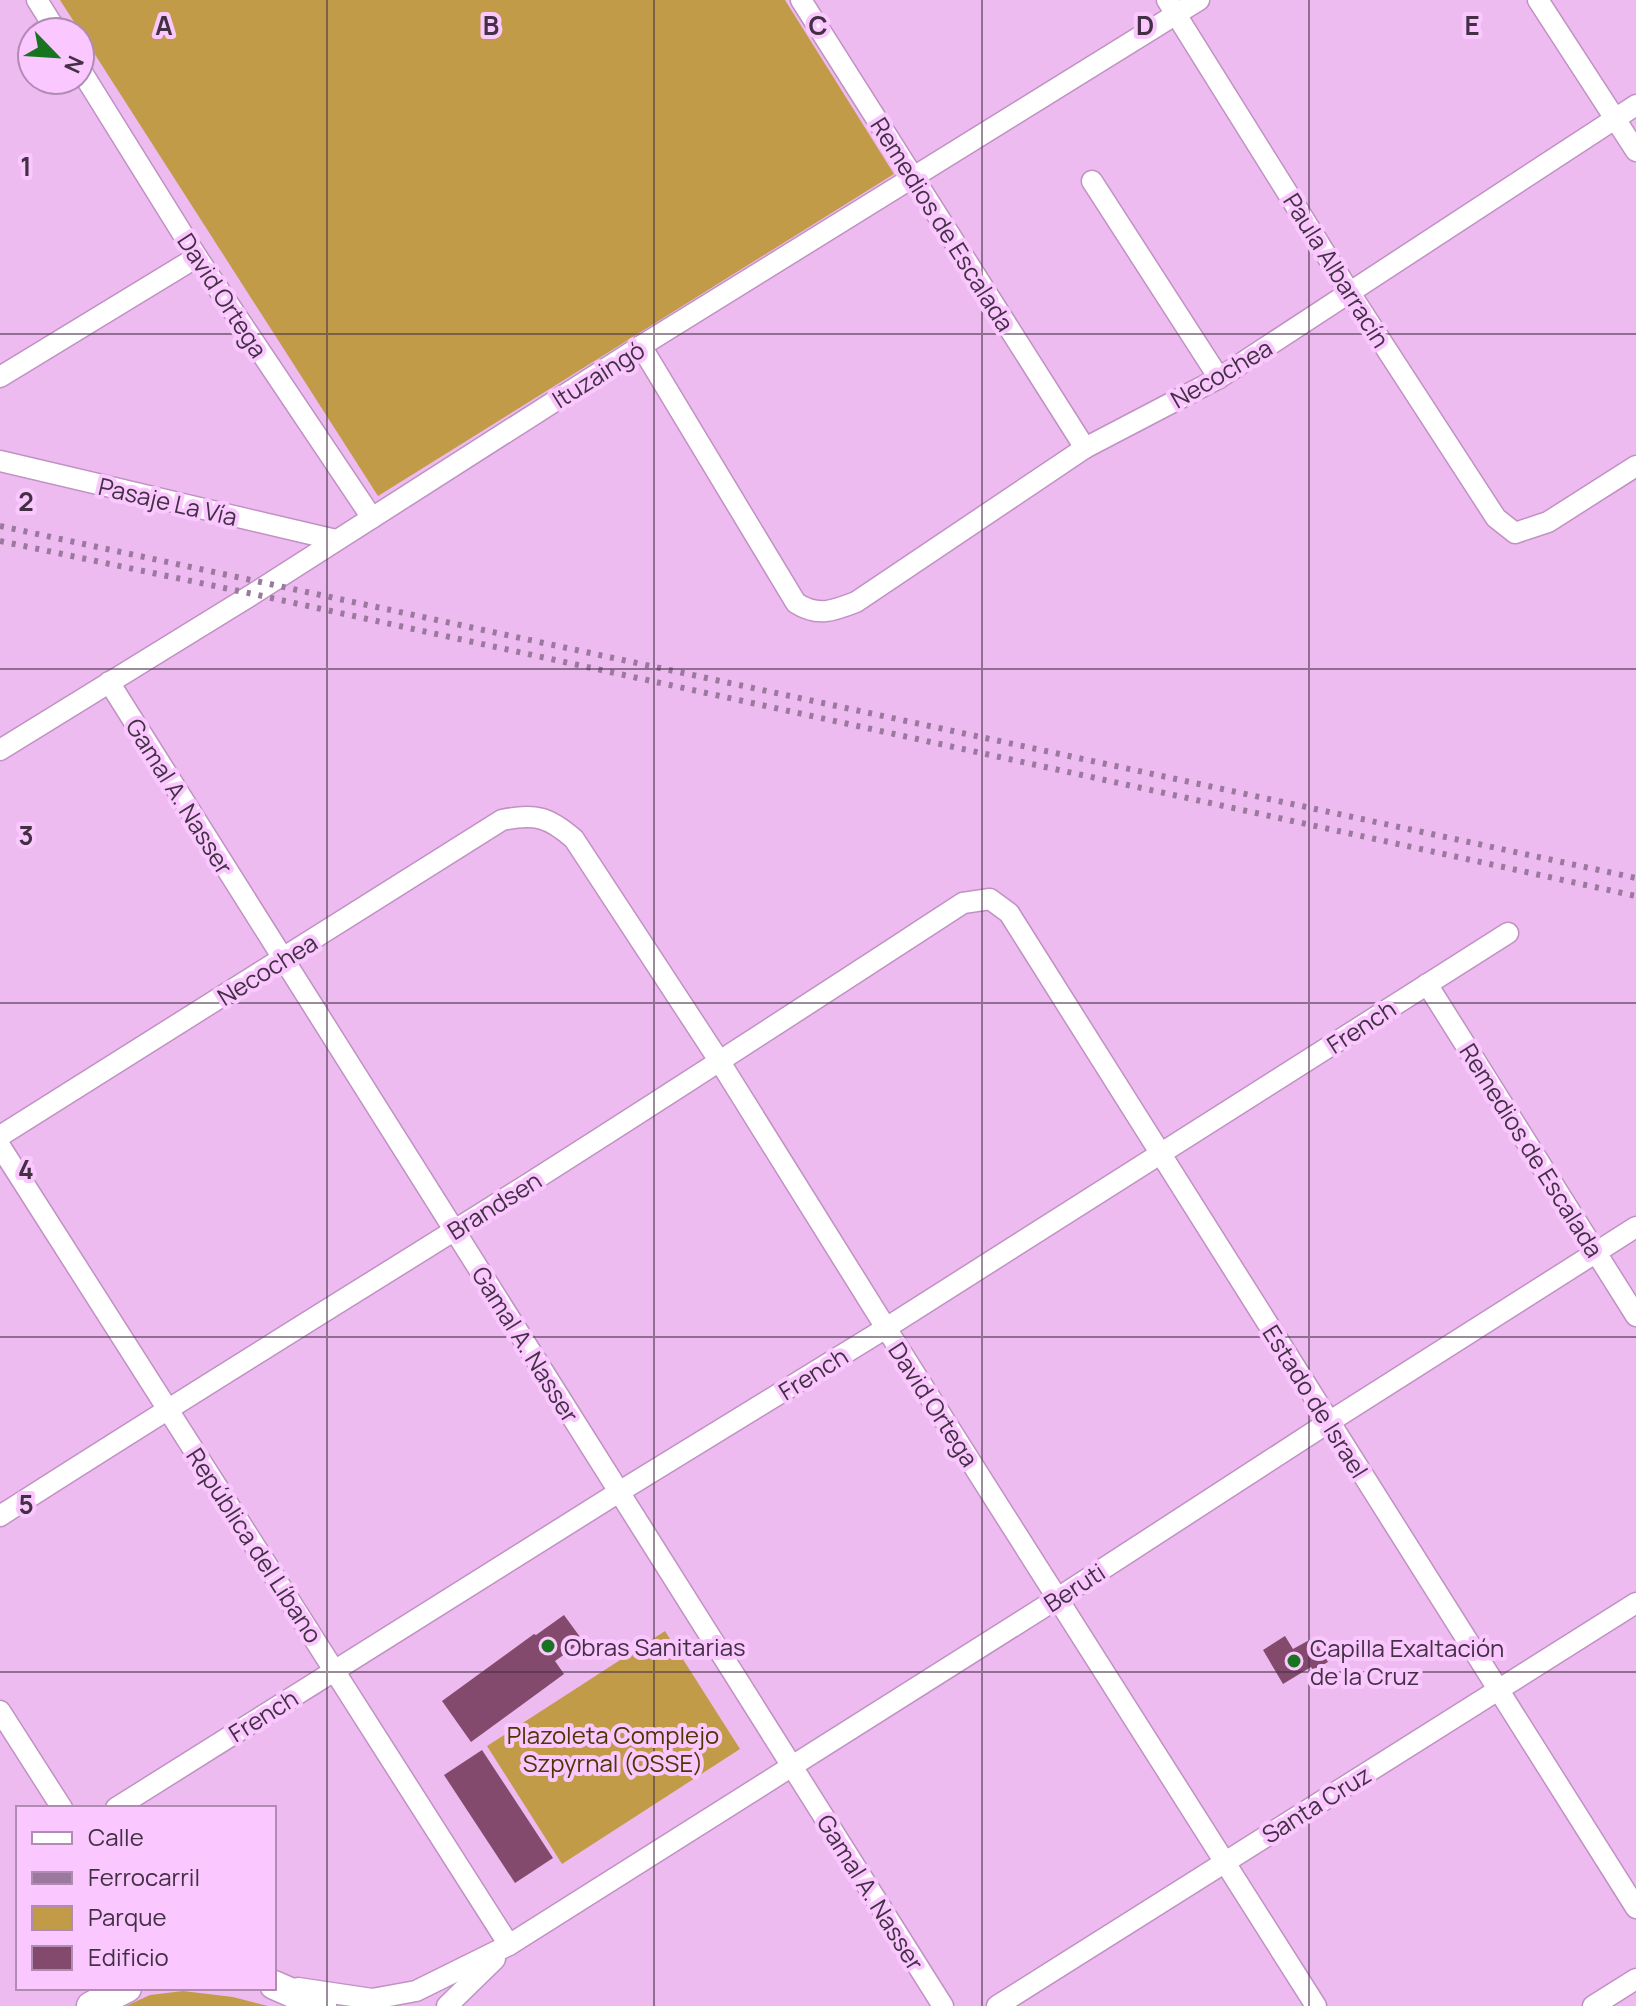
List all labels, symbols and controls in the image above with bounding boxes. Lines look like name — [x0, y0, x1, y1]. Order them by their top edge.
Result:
text: A — [155, 7, 173, 43]
text: B — [483, 7, 499, 43]
text: C — [808, 7, 828, 43]
text: D — [1136, 7, 1154, 43]
text: E — [1464, 7, 1480, 43]
north arrow — [16, 16, 96, 96]
text: N — [57, 51, 91, 78]
street label: Remedios de Escalada — [864, 111, 1022, 337]
text: 1 — [20, 148, 32, 184]
street label: Paula Albarracín — [1276, 186, 1398, 354]
street label: David Ortega — [170, 226, 276, 364]
street label: Necochea — [1164, 331, 1278, 415]
street label: Ituzaingó — [546, 333, 650, 415]
street label: Pasaje La Vía — [95, 469, 241, 533]
text: 2 — [18, 483, 34, 519]
street label: Gamal A. Nasser — [119, 712, 241, 881]
text: 3 — [18, 817, 34, 853]
street label: Necochea — [211, 925, 323, 1013]
street label: French — [1320, 991, 1402, 1061]
street label: Remedios de Escalada — [1453, 1037, 1611, 1263]
text: 4 — [18, 1151, 34, 1187]
street label: Brandsen — [441, 1163, 547, 1247]
street label: Gamal A. Nasser — [465, 1260, 587, 1429]
street label: Estado de Israel — [1256, 1318, 1376, 1484]
street label: David Ortega — [881, 1335, 987, 1473]
street label: French — [772, 1339, 854, 1407]
street label: República del Líbano — [179, 1441, 331, 1649]
text: 5 — [18, 1486, 34, 1522]
street label: Beruti — [1037, 1555, 1111, 1619]
place label: Obras Sanitarias — [564, 1630, 746, 1663]
place label: Capilla Exaltación de la Cruz — [1310, 1631, 1504, 1692]
marker: Obras Sanitarias — [539, 1637, 557, 1655]
marker: Capilla Exaltación de la Cruz — [1285, 1652, 1303, 1670]
street label: French — [222, 1681, 304, 1749]
park label: Plazoleta Complejo Szpyrnal (OSSE) — [507, 1718, 719, 1779]
street label: Santa Cruz — [1255, 1757, 1377, 1851]
legend — [16, 1806, 276, 1990]
street label: Gamal A. Nasser — [810, 1808, 932, 1977]
text: Calle — [88, 1820, 144, 1853]
text: Ferrocarril — [88, 1860, 200, 1893]
text: Parque — [88, 1900, 166, 1933]
text: Edificio — [88, 1940, 169, 1973]

